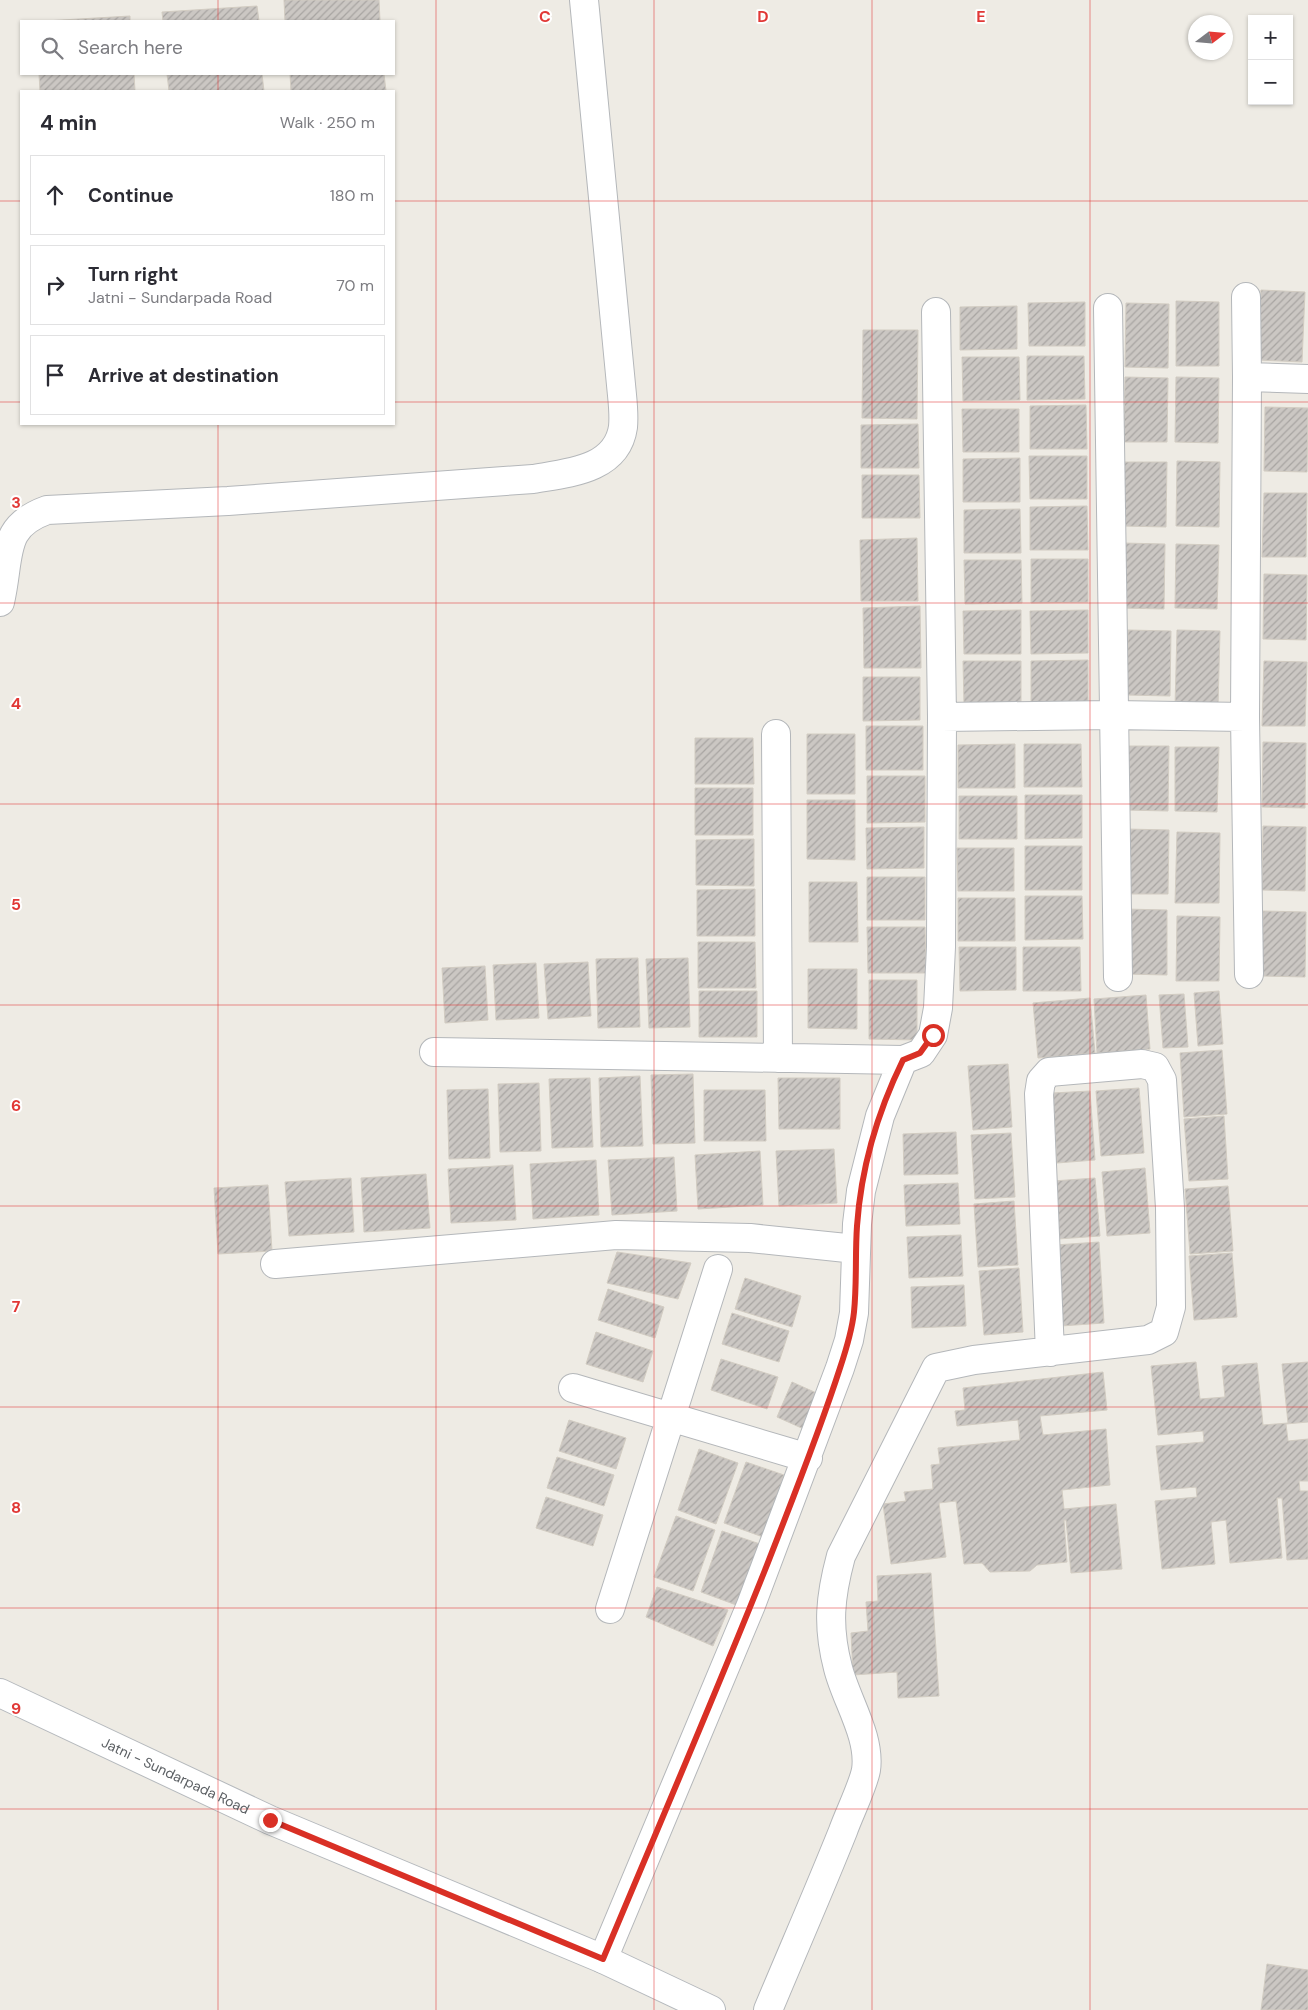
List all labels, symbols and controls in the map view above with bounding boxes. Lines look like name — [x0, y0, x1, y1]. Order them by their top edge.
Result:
text: C — [539, 6, 551, 27]
text: D — [757, 6, 769, 27]
text: E — [976, 6, 986, 27]
north arrow — [1188, 15, 1233, 60]
map controls — [1248, 15, 1293, 105]
button: + — [1248, 15, 1293, 60]
search box — [20, 20, 395, 75]
icon: search — [38, 34, 66, 62]
text: Search here — [78, 35, 183, 60]
button: − — [1248, 60, 1293, 105]
text: 4 min — [40, 109, 97, 137]
text: Walk · 250 m — [280, 112, 375, 133]
icon: ahead — [41, 181, 69, 209]
text: Continue — [88, 183, 174, 208]
text: 180 m — [330, 185, 374, 206]
text: Turn right — [88, 262, 178, 287]
icon: right — [41, 271, 69, 299]
text: 70 m — [336, 275, 374, 296]
text: Jatni - Sundarpada Road — [88, 287, 272, 308]
icon: arrive — [41, 361, 69, 389]
text: Arrive at destination — [88, 363, 279, 388]
text: 3 — [11, 492, 21, 513]
text: 4 — [11, 693, 21, 714]
text: 5 — [11, 894, 21, 915]
route start — [922, 1024, 945, 1047]
text: 6 — [11, 1095, 21, 1116]
text: 7 — [12, 1296, 21, 1317]
text: 8 — [11, 1497, 21, 1518]
text: 9 — [11, 1698, 21, 1719]
street label: Jatni - Sundarpada Road — [99, 1733, 252, 1818]
route end — [259, 1809, 282, 1832]

